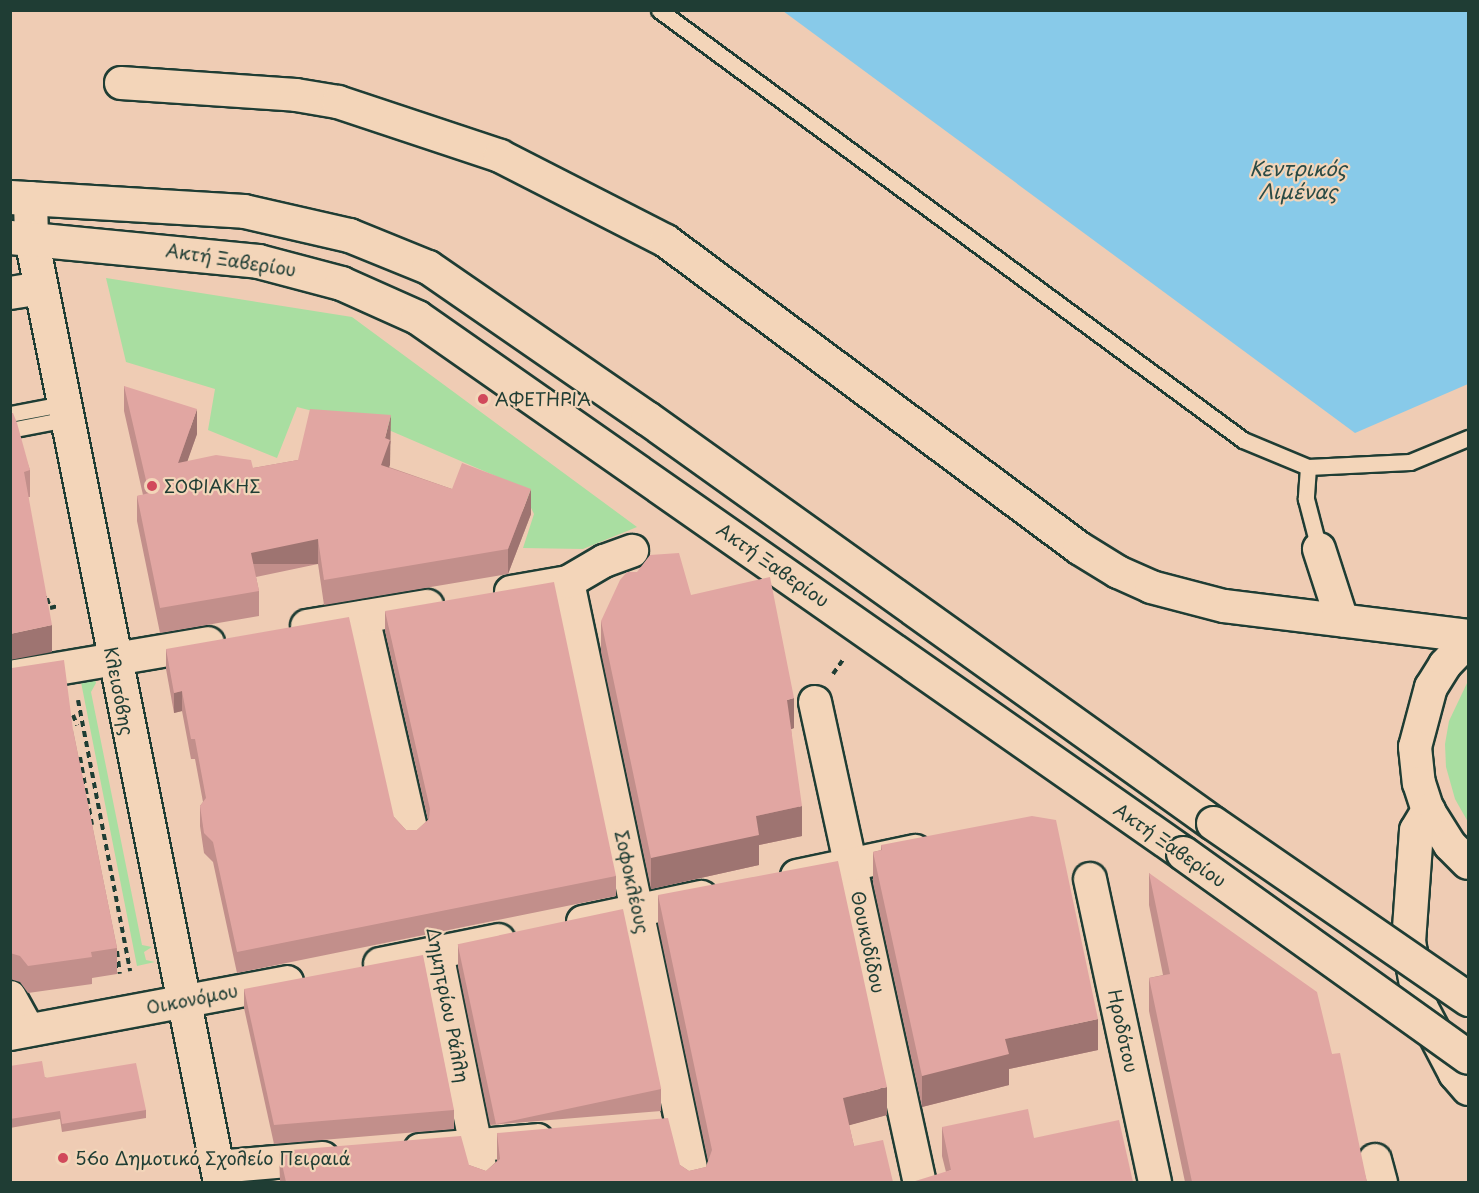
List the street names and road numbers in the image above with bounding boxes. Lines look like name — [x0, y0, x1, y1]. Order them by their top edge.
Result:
street label: Ακτή Ξαβερίου — [164, 239, 298, 281]
street label: Ακτή Ξαβερίου — [713, 518, 833, 612]
street label: Κλεισόβης — [100, 645, 138, 737]
street label: Ακτή Ξαβερίου — [1110, 798, 1230, 892]
street label: Σοφοκλέους — [611, 828, 653, 936]
street label: Θουκυδίδου — [847, 889, 889, 995]
street label: Δημητρίου Ράλλη — [422, 926, 474, 1084]
street label: Οικονόμου — [144, 980, 240, 1018]
street label: Ηροδότου — [1104, 987, 1142, 1075]

